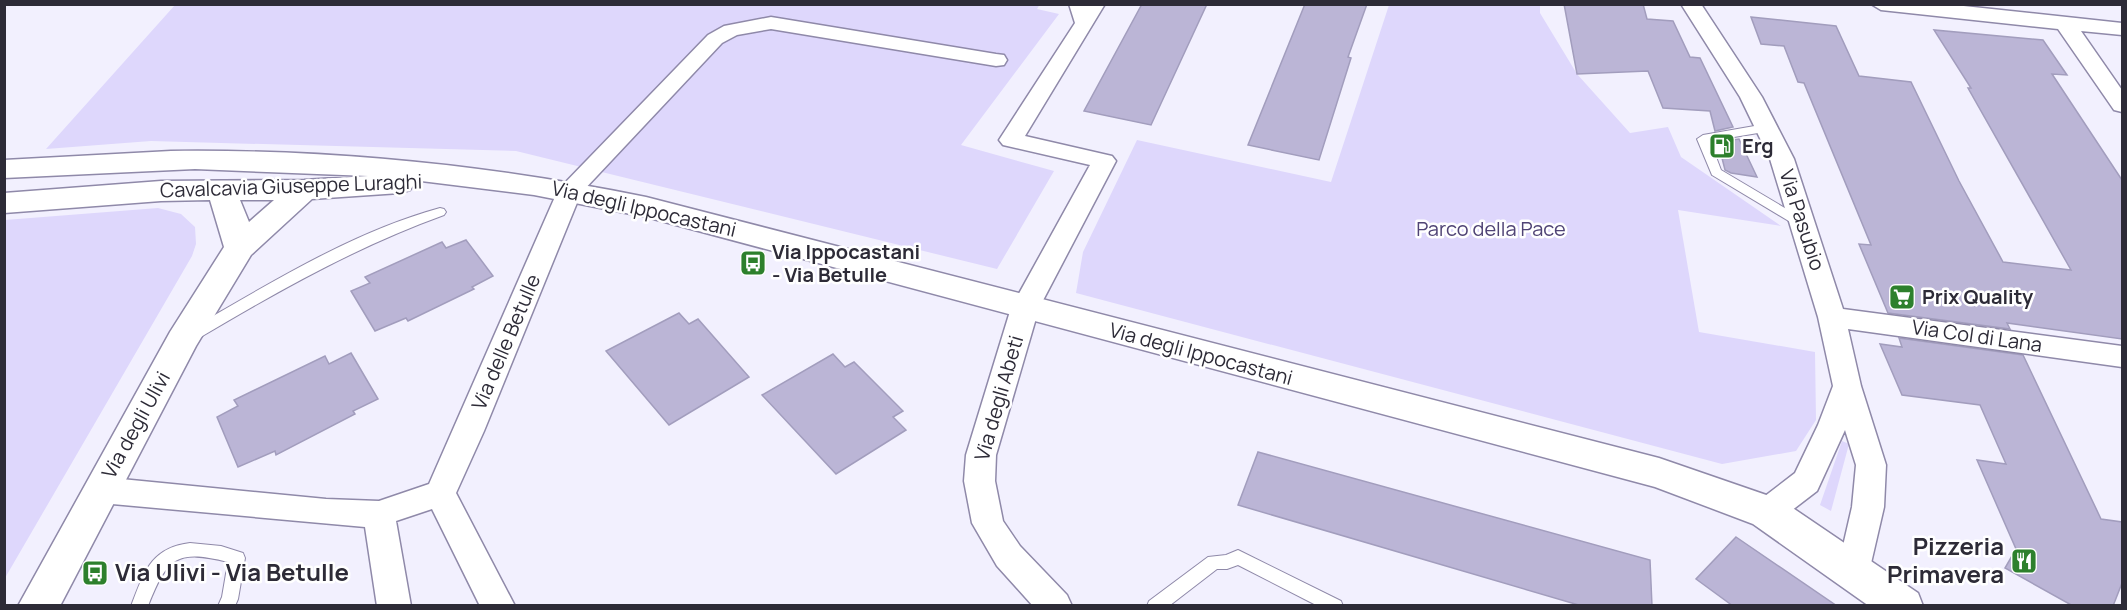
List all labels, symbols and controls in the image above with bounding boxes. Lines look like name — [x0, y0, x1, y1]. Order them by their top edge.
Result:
fuel station icon: Erg — [1707, 131, 1737, 161]
place label: Erg — [1742, 132, 1774, 159]
street label: Via Pasubio — [1773, 166, 1832, 274]
street label: Cavalcavia Giuseppe Luraghi — [159, 167, 423, 204]
street label: Via degli Ippocastani — [549, 174, 739, 243]
park label: Parco della Pace — [1416, 215, 1566, 242]
place label: Via Ippocastani - Via Betulle — [772, 238, 920, 288]
bus stop icon: Via Ippocastani - Via Betulle — [738, 248, 768, 278]
street label: Via delle Betulle — [465, 270, 546, 414]
supermarket icon: Prix Quality — [1887, 282, 1917, 312]
place label: Prix Quality — [1922, 283, 2034, 310]
street label: Via Col di Lana — [1910, 313, 2044, 358]
street label: Via degli Ippocastani — [1107, 316, 1296, 391]
street label: Via degli Abeti — [968, 332, 1029, 464]
street label: Via degli Ulivi — [95, 366, 176, 483]
place label: Pizzeria Primavera — [1887, 529, 2004, 590]
restaurant icon: Pizzeria Primavera — [2009, 546, 2039, 576]
place label: Via Ulivi - Via Betulle — [115, 555, 349, 588]
bus stop icon: Via Ulivi - Via Betulle — [80, 558, 110, 588]

